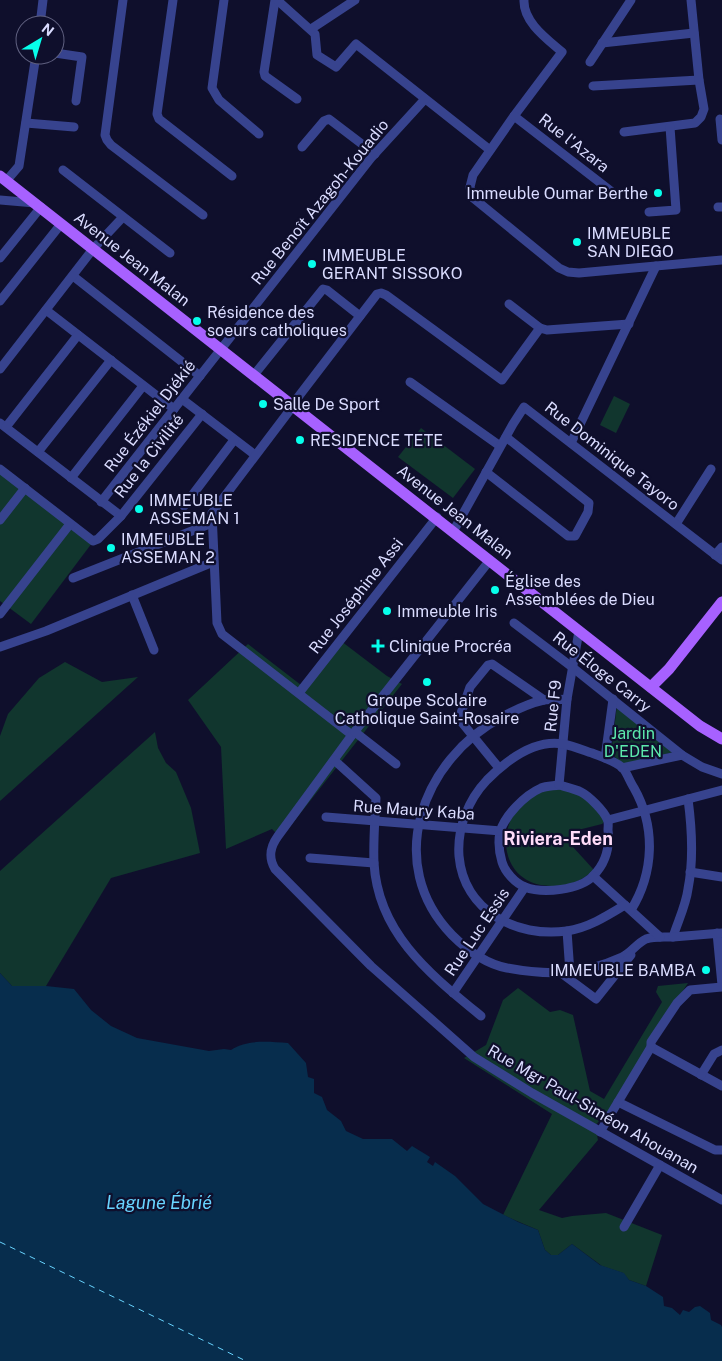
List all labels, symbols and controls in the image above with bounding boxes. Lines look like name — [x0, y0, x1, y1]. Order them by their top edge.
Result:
north arrow — [15, 15, 65, 65]
text: N — [39, 20, 57, 39]
street label: Rue l'Azara — [535, 110, 613, 176]
street label: Rue Benoît Azagoh-Kouadio — [247, 115, 393, 289]
place label: Immeuble Oumar Berthe — [466, 184, 648, 203]
marker: Immeuble Oumar Berthe — [652, 187, 664, 199]
street label: Avenue Jean Malan — [70, 208, 194, 310]
place label: IMMEUBLE SAN DIEGO — [587, 224, 674, 261]
marker: IMMEUBLE SAN DIEGO — [571, 236, 583, 248]
place label: IMMEUBLE GERANT SISSOKO — [322, 246, 462, 283]
marker: IMMEUBLE GERANT SISSOKO — [306, 258, 318, 270]
place label: Résidence des soeurs catholiques — [207, 303, 347, 340]
marker: Résidence des soeurs catholiques — [191, 315, 203, 327]
street label: Rue Ézékiel Djékié — [100, 356, 200, 476]
place label: Salle De Sport — [273, 395, 380, 414]
marker: Salle De Sport — [257, 398, 269, 410]
street label: Rue Dominique Tayoro — [541, 398, 683, 514]
street label: Rue la Civilité — [110, 410, 188, 502]
place label: RESIDENCE TETE — [310, 431, 443, 450]
marker: RESIDENCE TETE — [294, 434, 306, 446]
street label: Avenue Jean Malan — [393, 461, 517, 563]
place label: IMMEUBLE ASSEMAN 1 — [149, 491, 240, 528]
marker: IMMEUBLE ASSEMAN 1 — [133, 503, 145, 515]
place label: IMMEUBLE ASSEMAN 2 — [121, 530, 215, 567]
street label: Rue Joséphine Assi — [305, 534, 407, 658]
marker: IMMEUBLE ASSEMAN 2 — [105, 542, 117, 554]
place label: Église des Assemblées de Dieu — [505, 571, 655, 609]
marker: Église des Assemblées de Dieu — [489, 584, 501, 596]
place label: Immeuble Iris — [397, 602, 497, 621]
marker: Immeuble Iris — [381, 605, 393, 617]
street label: Rue Éloge Carry — [549, 627, 656, 717]
place label: Clinique Procréa — [389, 637, 512, 656]
marker: Clinique Procréa — [371, 639, 385, 653]
marker: Groupe Scolaire Catholique Saint-Rosaire — [421, 676, 433, 688]
street label: Rue F9 — [541, 679, 565, 733]
place label: Groupe Scolaire Catholique Saint-Rosaire — [335, 691, 519, 728]
park label: Jardin D'EDEN — [604, 724, 662, 761]
street label: Rue Maury Kaba — [353, 796, 475, 824]
district label: Riviera-Eden — [503, 828, 613, 849]
street label: Rue Luc Essis — [441, 884, 513, 980]
place label: IMMEUBLE BAMBA — [550, 961, 696, 980]
marker: IMMEUBLE BAMBA — [700, 964, 712, 976]
street label: Rue Mgr Paul-Siméon Ahouanan — [484, 1041, 702, 1177]
water label: Lagune Ébrié — [106, 1191, 212, 1213]

